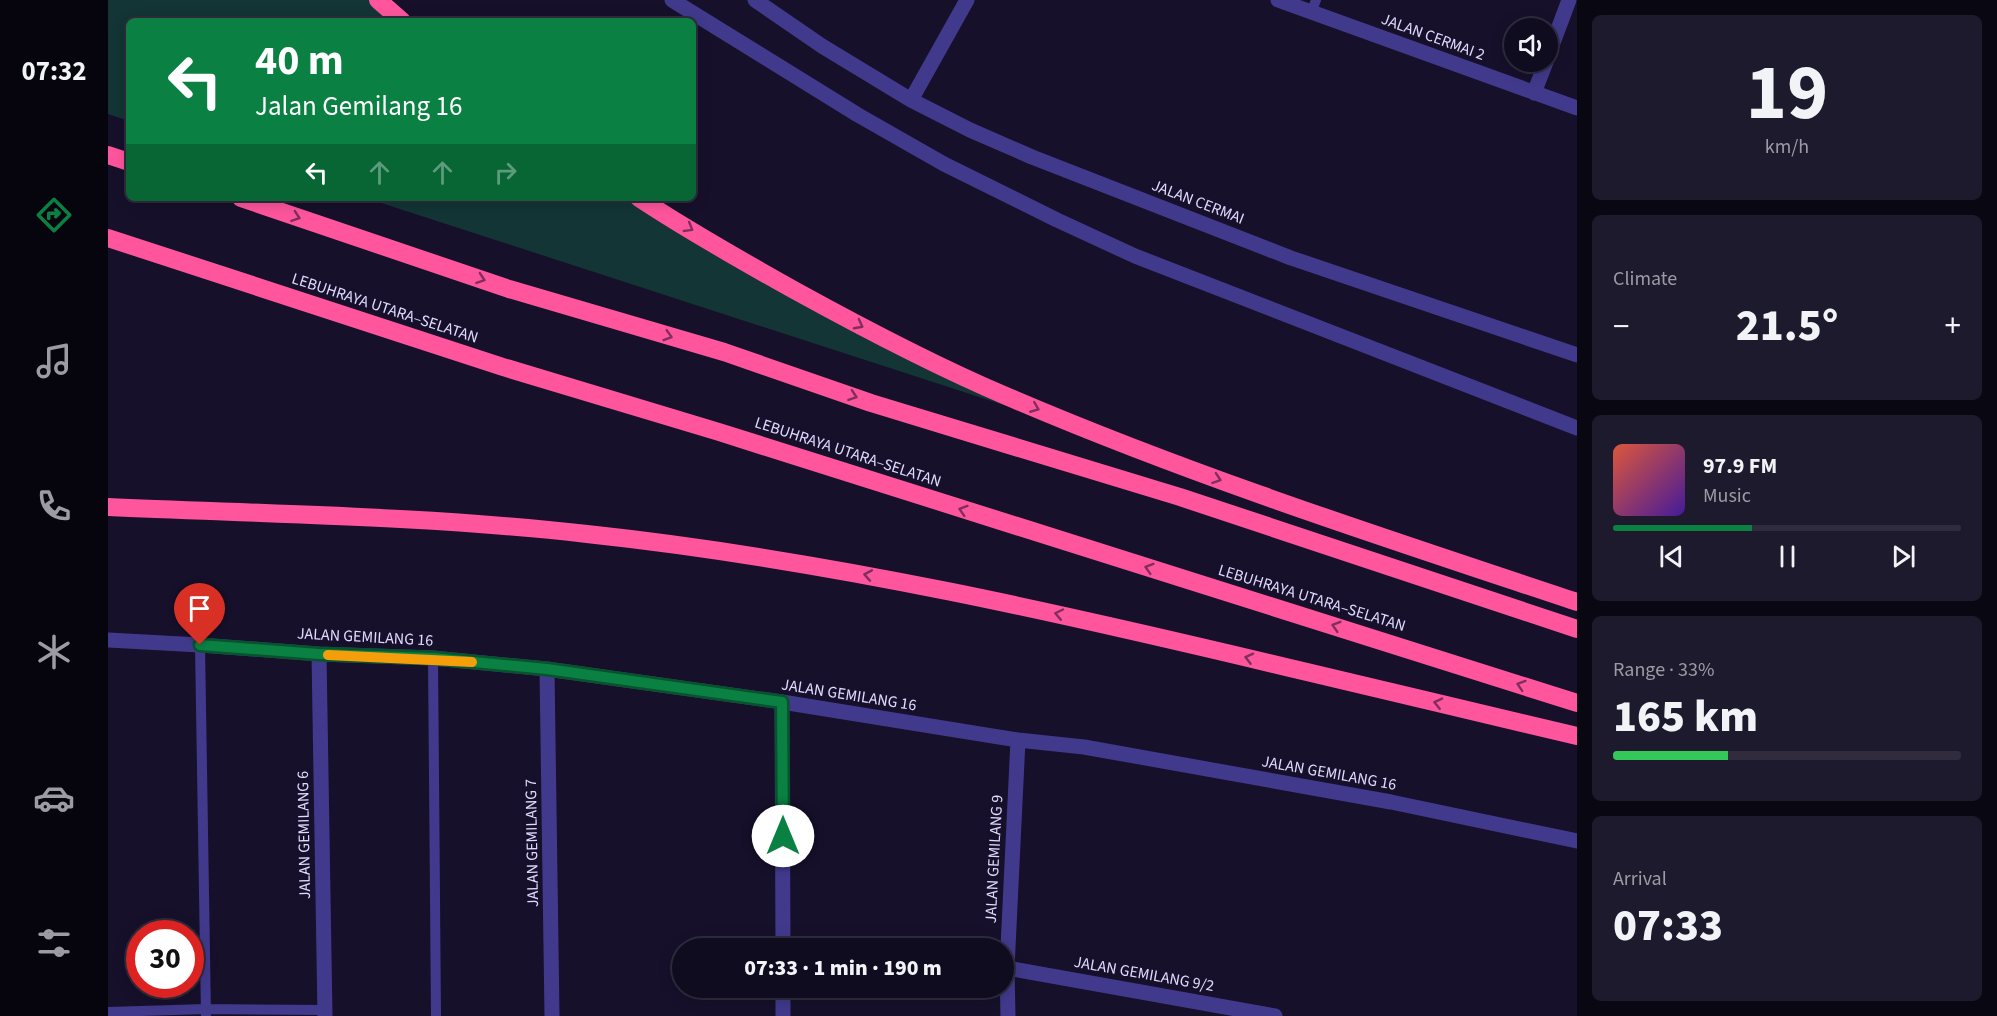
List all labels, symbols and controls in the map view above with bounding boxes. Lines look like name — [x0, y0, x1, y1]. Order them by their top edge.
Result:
street label: JALAN CERMAI 2 — [1378, 8, 1488, 66]
map controls — [1504, 18, 1558, 72]
button: sound — [1504, 18, 1558, 72]
text: 40 m — [255, 31, 344, 91]
text: 19 — [1746, 38, 1828, 149]
icon: left — [156, 42, 234, 120]
text: 07:32 — [21, 52, 87, 91]
text: Jalan Gemilang 16 — [255, 87, 462, 126]
text: km/h — [1765, 133, 1809, 161]
icon: left — [300, 156, 333, 189]
icon: ahead — [363, 156, 396, 189]
icon: ahead — [426, 156, 459, 189]
icon: right — [489, 156, 522, 189]
street label: JALAN CERMAI — [1148, 174, 1248, 230]
icon: directions — [33, 194, 75, 236]
one-way arrow — [290, 209, 301, 222]
one-way arrow — [683, 221, 693, 233]
text: Climate — [1613, 265, 1677, 293]
street label: LEBUHRAYA UTARA–SELATAN — [289, 267, 481, 349]
one-way arrow — [475, 272, 486, 285]
text: 21.5° — [1736, 294, 1838, 358]
text: − — [1613, 303, 1629, 350]
text: + — [1945, 303, 1961, 350]
one-way arrow — [852, 318, 863, 329]
one-way arrow — [662, 329, 673, 341]
icon: music — [33, 340, 75, 382]
one-way arrow — [847, 389, 858, 402]
one-way arrow — [1029, 401, 1040, 413]
street label: LEBUHRAYA UTARA–SELATAN — [752, 411, 944, 493]
text: 97.9 FM — [1703, 450, 1777, 482]
one-way arrow — [1211, 471, 1222, 484]
text: Music — [1703, 482, 1751, 510]
icon: phone — [33, 485, 75, 527]
one-way arrow — [958, 505, 969, 517]
icon: previous — [1655, 540, 1688, 573]
icon: pause — [1771, 540, 1804, 573]
icon: next — [1887, 540, 1920, 573]
street label: LEBUHRAYA UTARA–SELATAN — [1216, 559, 1408, 637]
one-way arrow — [1144, 562, 1155, 575]
one-way arrow — [863, 570, 872, 582]
pin — [174, 583, 225, 645]
icon: arrive — [183, 592, 216, 625]
one-way arrow — [1054, 609, 1064, 622]
one-way arrow — [1331, 621, 1341, 633]
street label: JALAN GEMILANG 16 — [296, 622, 434, 652]
icon: climate — [33, 631, 75, 673]
one-way arrow — [1244, 652, 1254, 665]
text: Range · 33% — [1613, 656, 1714, 684]
street label: JALAN GEMILANG 16 — [780, 673, 918, 717]
one-way arrow — [1516, 680, 1527, 692]
text: 165 km — [1613, 685, 1758, 749]
one-way arrow — [1434, 697, 1444, 710]
street label: JALAN GEMILANG 16 — [1260, 750, 1398, 796]
street label: JALAN GEMILANG 6 — [292, 771, 316, 899]
icon: car — [33, 777, 75, 819]
street label: JALAN GEMILANG 7 — [520, 779, 544, 907]
street label: JALAN GEMILANG 9 — [980, 794, 1008, 924]
position arrow — [751, 804, 815, 868]
text: Arrival — [1613, 865, 1667, 893]
text: 07:33 — [1613, 894, 1723, 958]
speed limit sign: 30 — [126, 920, 204, 998]
icon: filters — [33, 922, 75, 964]
street label: JALAN GEMILANG 9/2 — [1072, 951, 1216, 997]
text: 07:33 · 1 min · 190 m — [744, 952, 942, 984]

